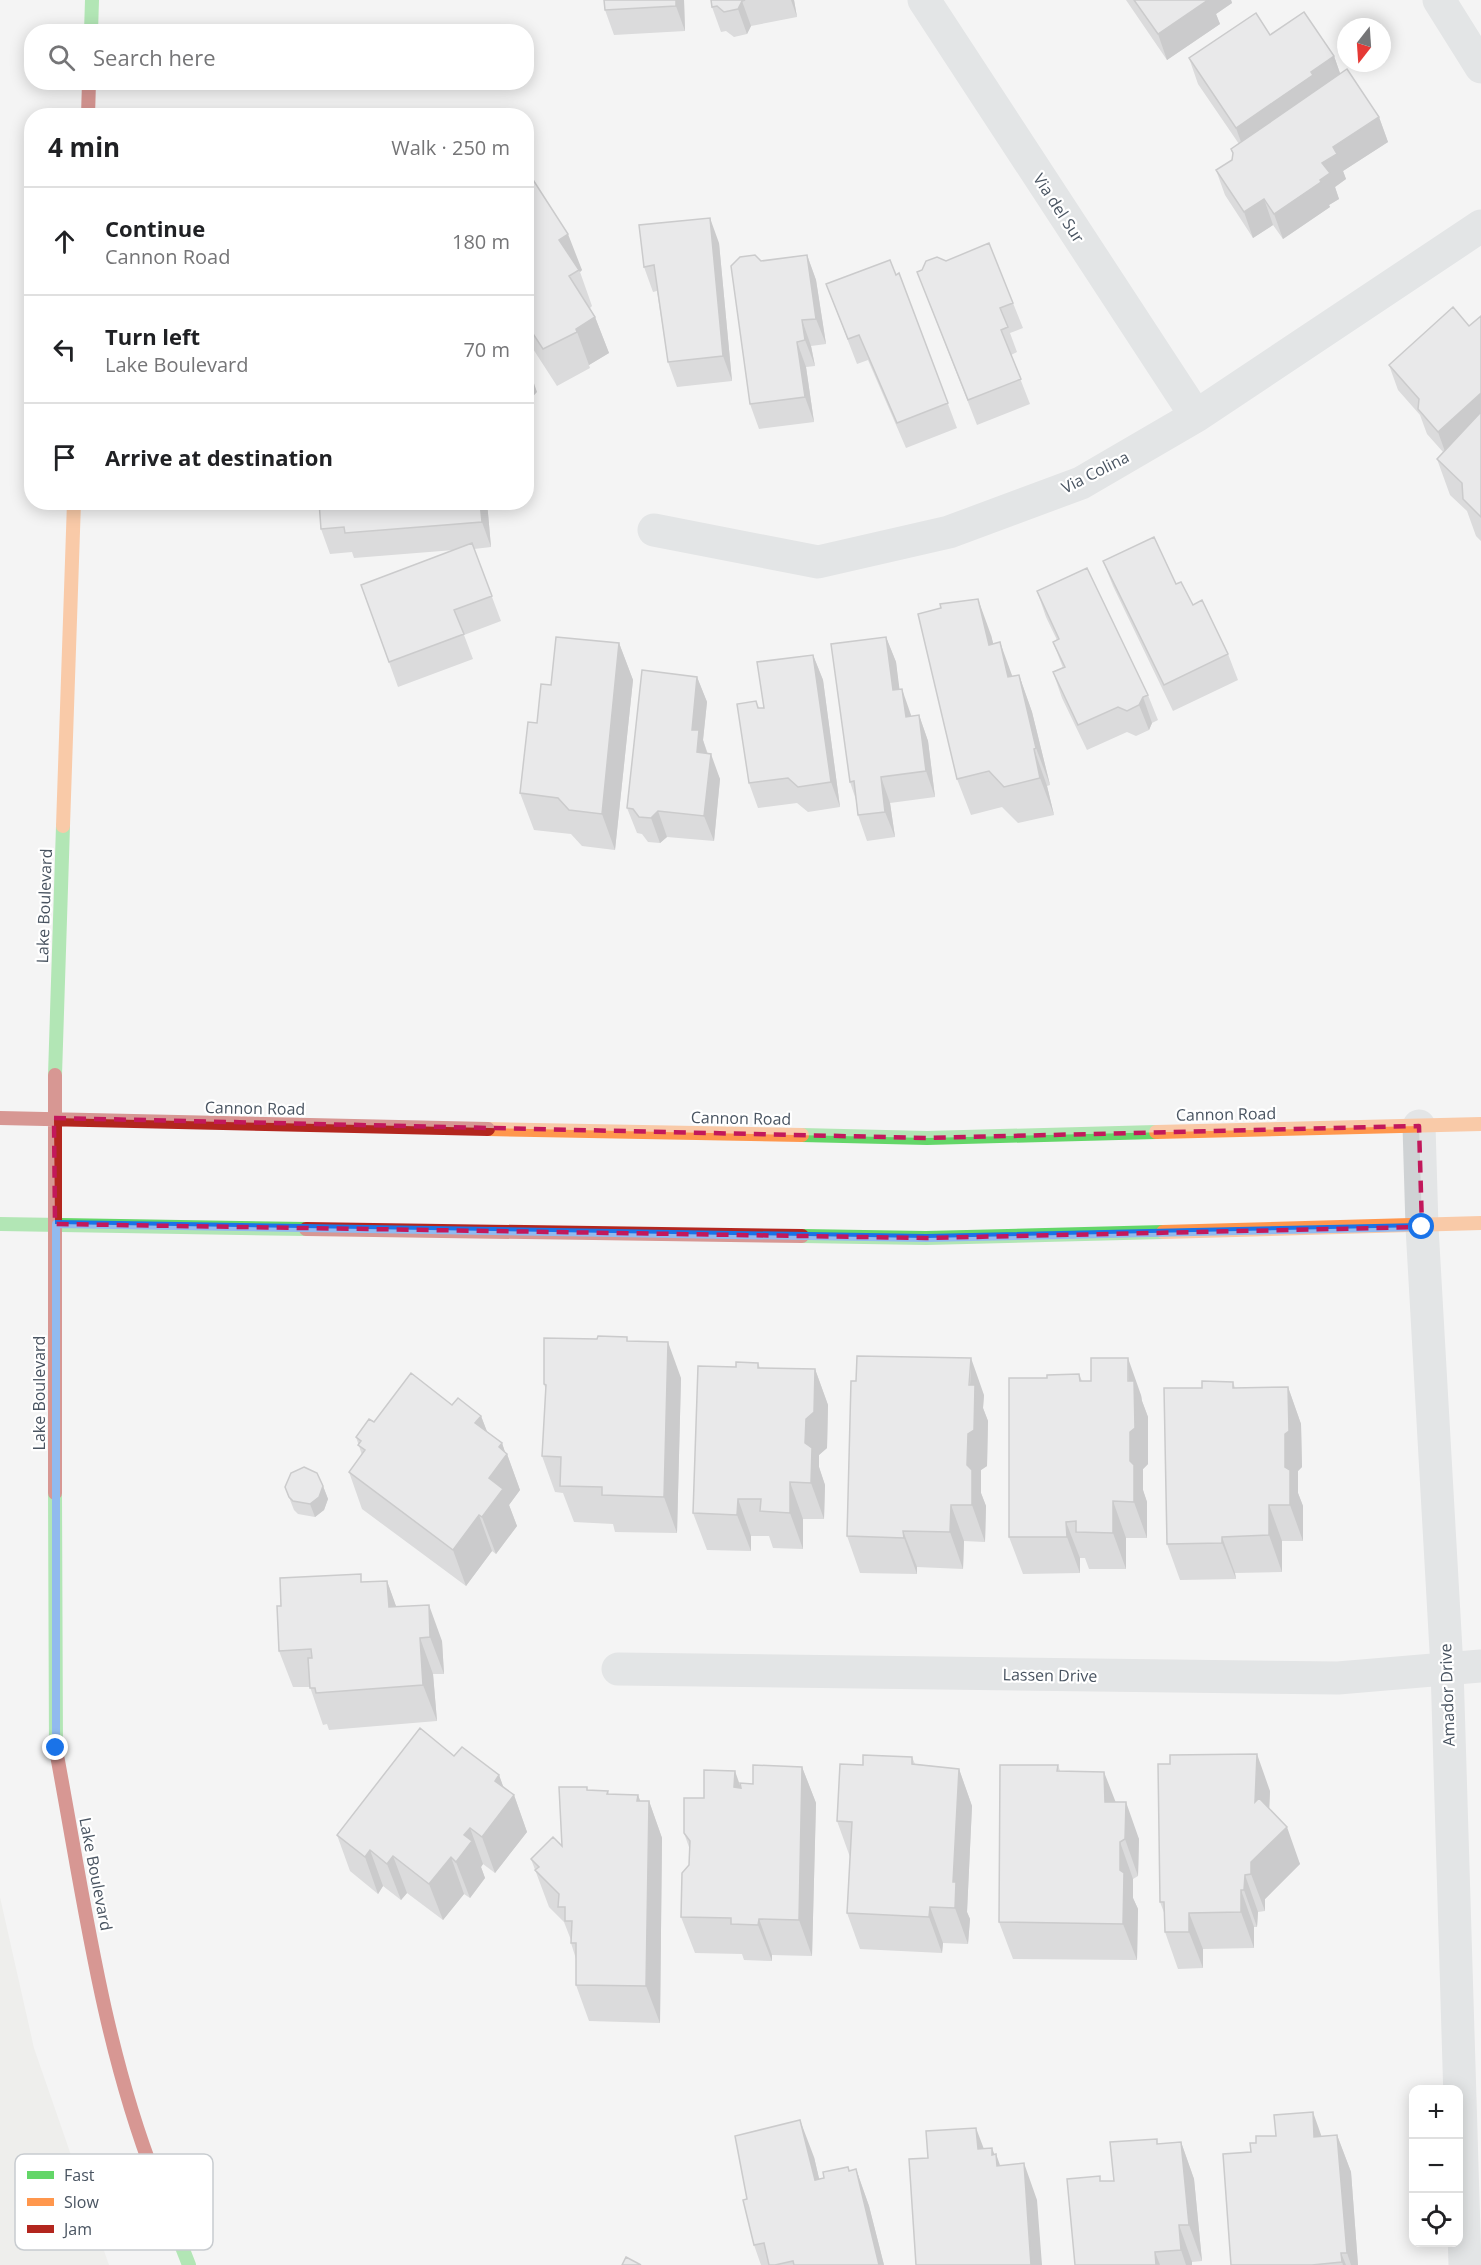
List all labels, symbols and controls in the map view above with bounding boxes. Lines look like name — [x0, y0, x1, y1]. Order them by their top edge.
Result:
north arrow — [1337, 18, 1391, 72]
search box — [24, 24, 534, 90]
icon: search — [45, 41, 78, 74]
text: Search here — [93, 42, 216, 72]
text: 4 min — [48, 129, 120, 165]
text: Walk · 250 m — [391, 134, 510, 161]
street label: Via del Sur — [1028, 169, 1090, 247]
text: Continue — [105, 213, 205, 243]
icon: ahead — [48, 225, 81, 258]
text: 180 m — [452, 228, 510, 255]
text: Cannon Road — [105, 243, 230, 270]
text: Turn left — [105, 321, 200, 351]
icon: left — [48, 333, 81, 366]
text: 70 m — [463, 336, 510, 363]
text: Lake Boulevard — [105, 351, 249, 378]
icon: arrive — [48, 441, 81, 474]
text: Arrive at destination — [105, 442, 333, 472]
street label: Via Colina — [1057, 446, 1133, 498]
street label: Lake Boulevard — [31, 848, 57, 964]
street label: Cannon Road — [205, 1096, 305, 1120]
street label: Cannon Road — [1176, 1102, 1276, 1126]
street label: Cannon Road — [691, 1106, 791, 1130]
route start — [1408, 1213, 1434, 1239]
street label: Lake Boulevard — [28, 1336, 50, 1450]
street label: Amador Drive — [1434, 1643, 1460, 1747]
street label: Lassen Drive — [1003, 1663, 1098, 1687]
route end — [42, 1734, 68, 1760]
street label: Lake Boulevard — [74, 1816, 118, 1932]
map controls — [1409, 2085, 1463, 2247]
button: + — [1409, 2085, 1463, 2139]
button: − — [1409, 2139, 1463, 2193]
legend — [15, 2154, 213, 2250]
text: Fast — [64, 2164, 95, 2186]
text: Slow — [64, 2191, 99, 2213]
button: locate — [1409, 2193, 1463, 2247]
text: Jam — [62, 2218, 92, 2240]

